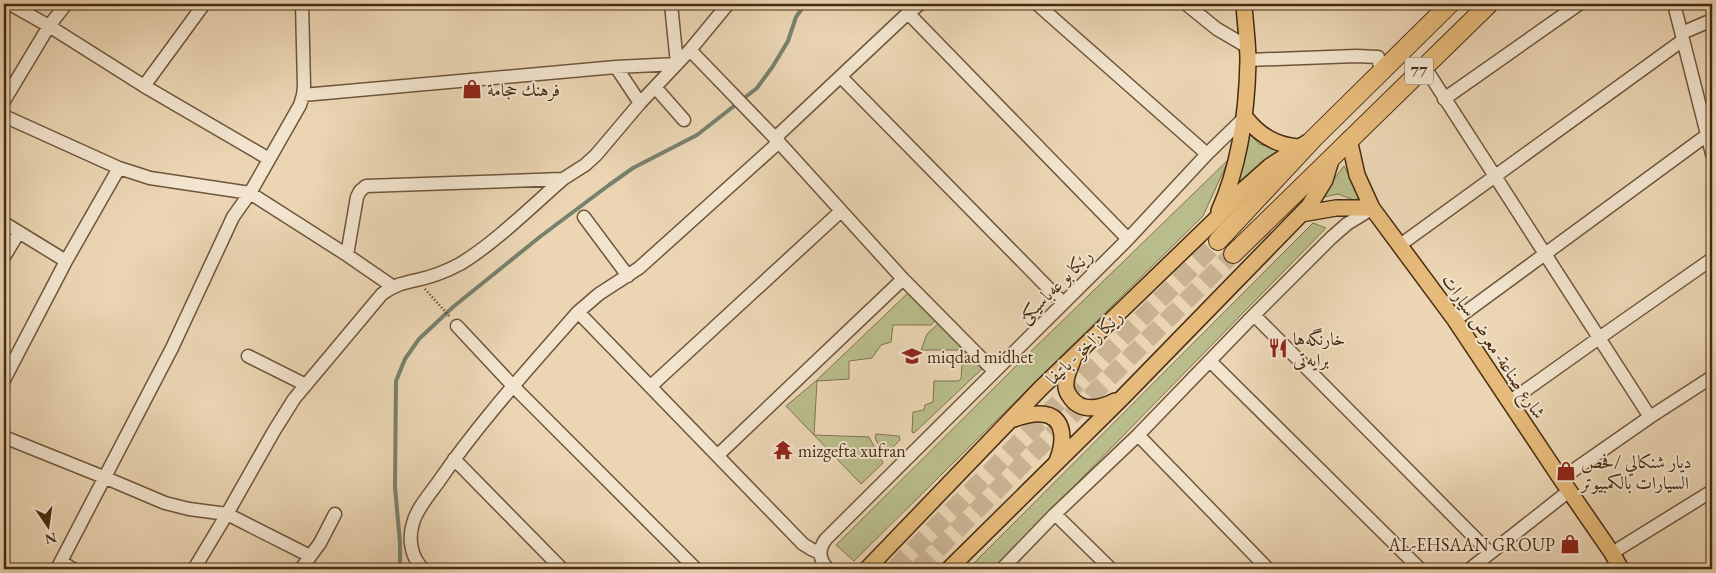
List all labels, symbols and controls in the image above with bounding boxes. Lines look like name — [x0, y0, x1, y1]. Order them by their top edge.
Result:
road number: 77 — [1405, 58, 1433, 84]
shop icon: فرهنك حجامة — [461, 78, 483, 100]
place label: فرهنك حجامة — [487, 78, 560, 102]
street label: رێكا بو عه‌باسيكێ — [1013, 244, 1098, 329]
street label: شارع صناعة- معرض سيارات — [1434, 269, 1551, 425]
street label: رێکا زاخۆ - باتیفا — [1041, 305, 1127, 389]
place label: خارنگه‌ها برايه‌تى — [1293, 327, 1345, 371]
restaurant icon: خارنگه‌ها برايه‌تى — [1267, 337, 1289, 359]
school or university icon: miqdad midhet — [901, 345, 923, 367]
place label: miqdad midhet — [927, 345, 1034, 368]
temple icon: mizgefta xufran — [772, 439, 794, 461]
place label: mizgefta xufran — [798, 439, 906, 462]
place label: ديار شنكالي /فحص السيارات بالكمبيوتر — [1579, 450, 1692, 494]
shop icon: ديار شنكالي /فحص السيارات بالكمبيوتر — [1555, 460, 1577, 482]
north arrow — [22, 500, 72, 550]
text: N — [43, 529, 58, 549]
place label: AL-EHSAAN GROUP — [1387, 533, 1555, 556]
shop icon: AL-EHSAAN GROUP — [1559, 533, 1581, 555]

